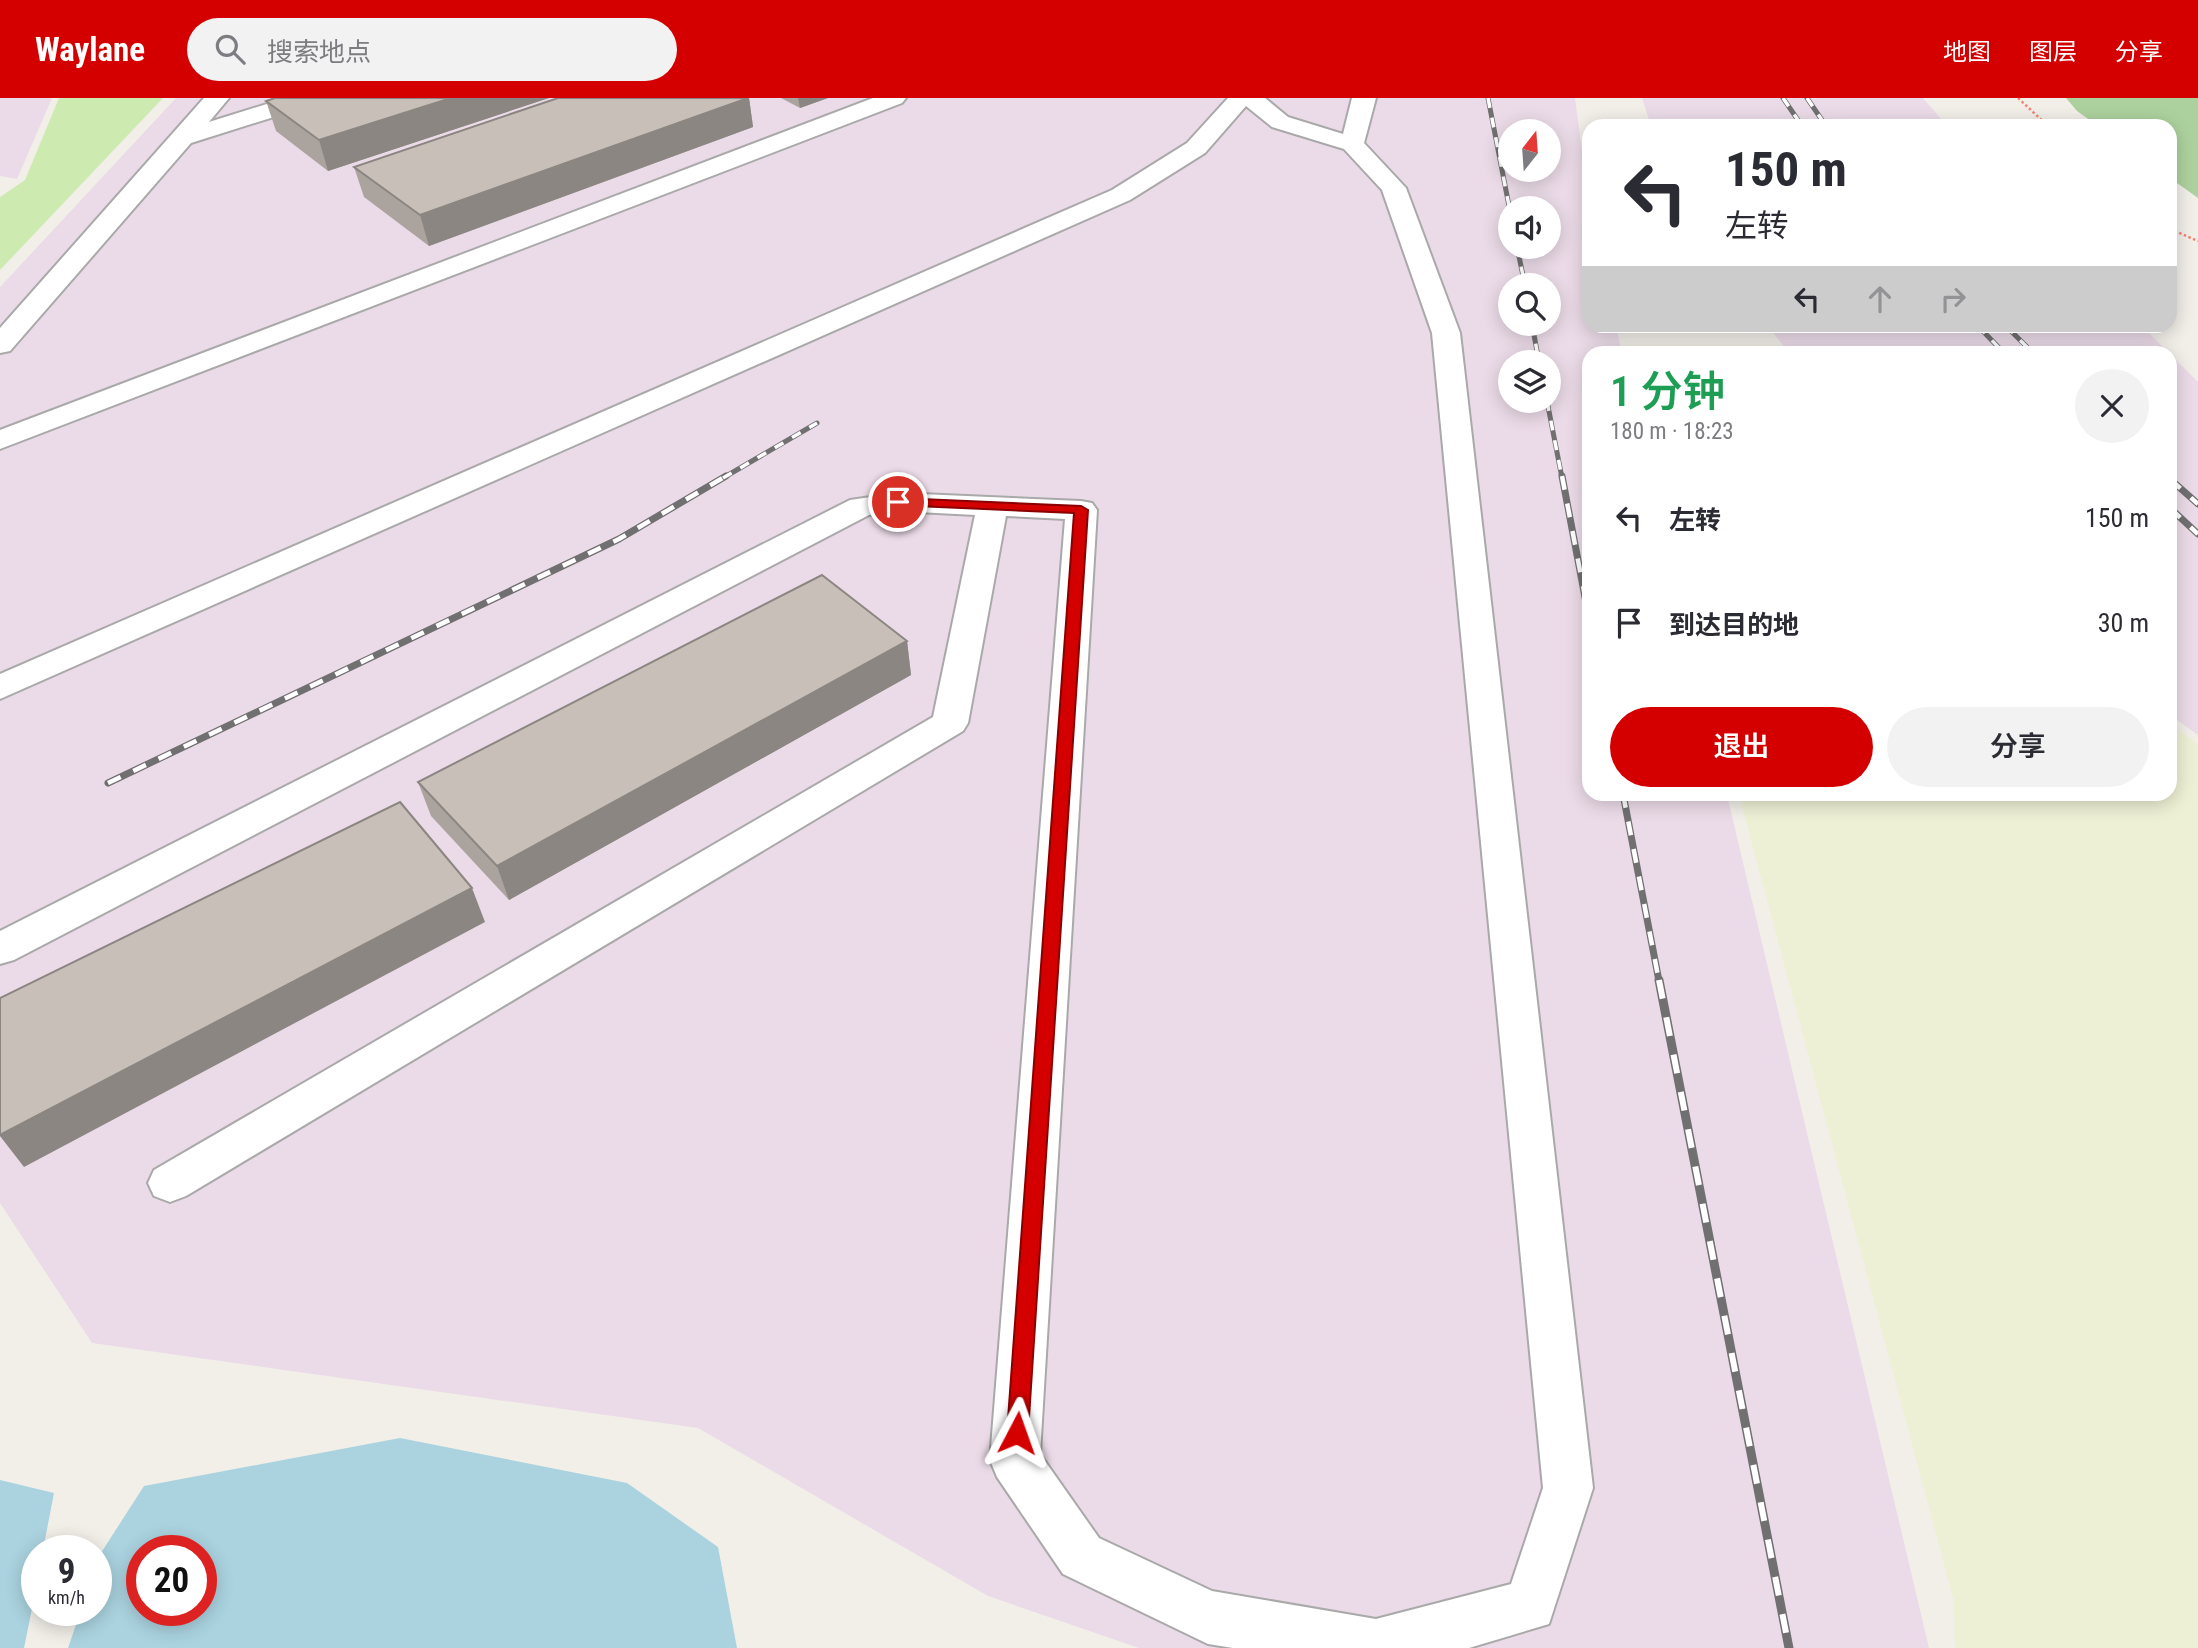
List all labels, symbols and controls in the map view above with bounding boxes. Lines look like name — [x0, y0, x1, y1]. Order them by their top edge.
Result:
search box — [187, 18, 677, 81]
text: Waylane — [35, 30, 145, 69]
icon: search — [211, 30, 249, 68]
text: 搜索地点 — [267, 37, 371, 67]
text: 地图 — [1943, 38, 1991, 66]
text: 图层 — [2029, 38, 2077, 66]
text: 分享 — [2115, 38, 2163, 66]
north arrow — [1498, 119, 1561, 182]
map controls — [1498, 119, 1561, 413]
text: 150 m — [1725, 141, 1847, 198]
icon: left — [1610, 147, 1701, 238]
button: sound — [1498, 196, 1561, 259]
text: 左转 — [1725, 207, 1789, 245]
button: search — [1498, 273, 1561, 336]
icon: left — [1788, 280, 1826, 318]
icon: ahead — [1861, 280, 1899, 318]
icon: right — [1934, 280, 1972, 318]
button: layers — [1498, 350, 1561, 413]
text: 1 分钟 — [1610, 367, 1725, 416]
button: close — [2075, 369, 2149, 443]
text: 180 m · 18:23 — [1610, 418, 1734, 445]
pin — [868, 472, 928, 532]
icon: arrive — [879, 483, 917, 521]
icon: left — [1610, 499, 1648, 537]
text: 150 m — [2085, 503, 2149, 533]
text: 左转 — [1669, 505, 1721, 535]
icon: arrive — [1610, 604, 1648, 642]
text: 30 m — [2098, 608, 2149, 638]
text: 到达目的地 — [1669, 610, 1799, 640]
button: 退出 — [1610, 707, 1873, 787]
button: 分享 — [1887, 707, 2149, 787]
position arrow — [980, 1396, 1054, 1470]
speed limit sign: 20 — [126, 1535, 217, 1626]
text: 9 — [58, 1551, 75, 1592]
text: km/h — [48, 1587, 85, 1608]

